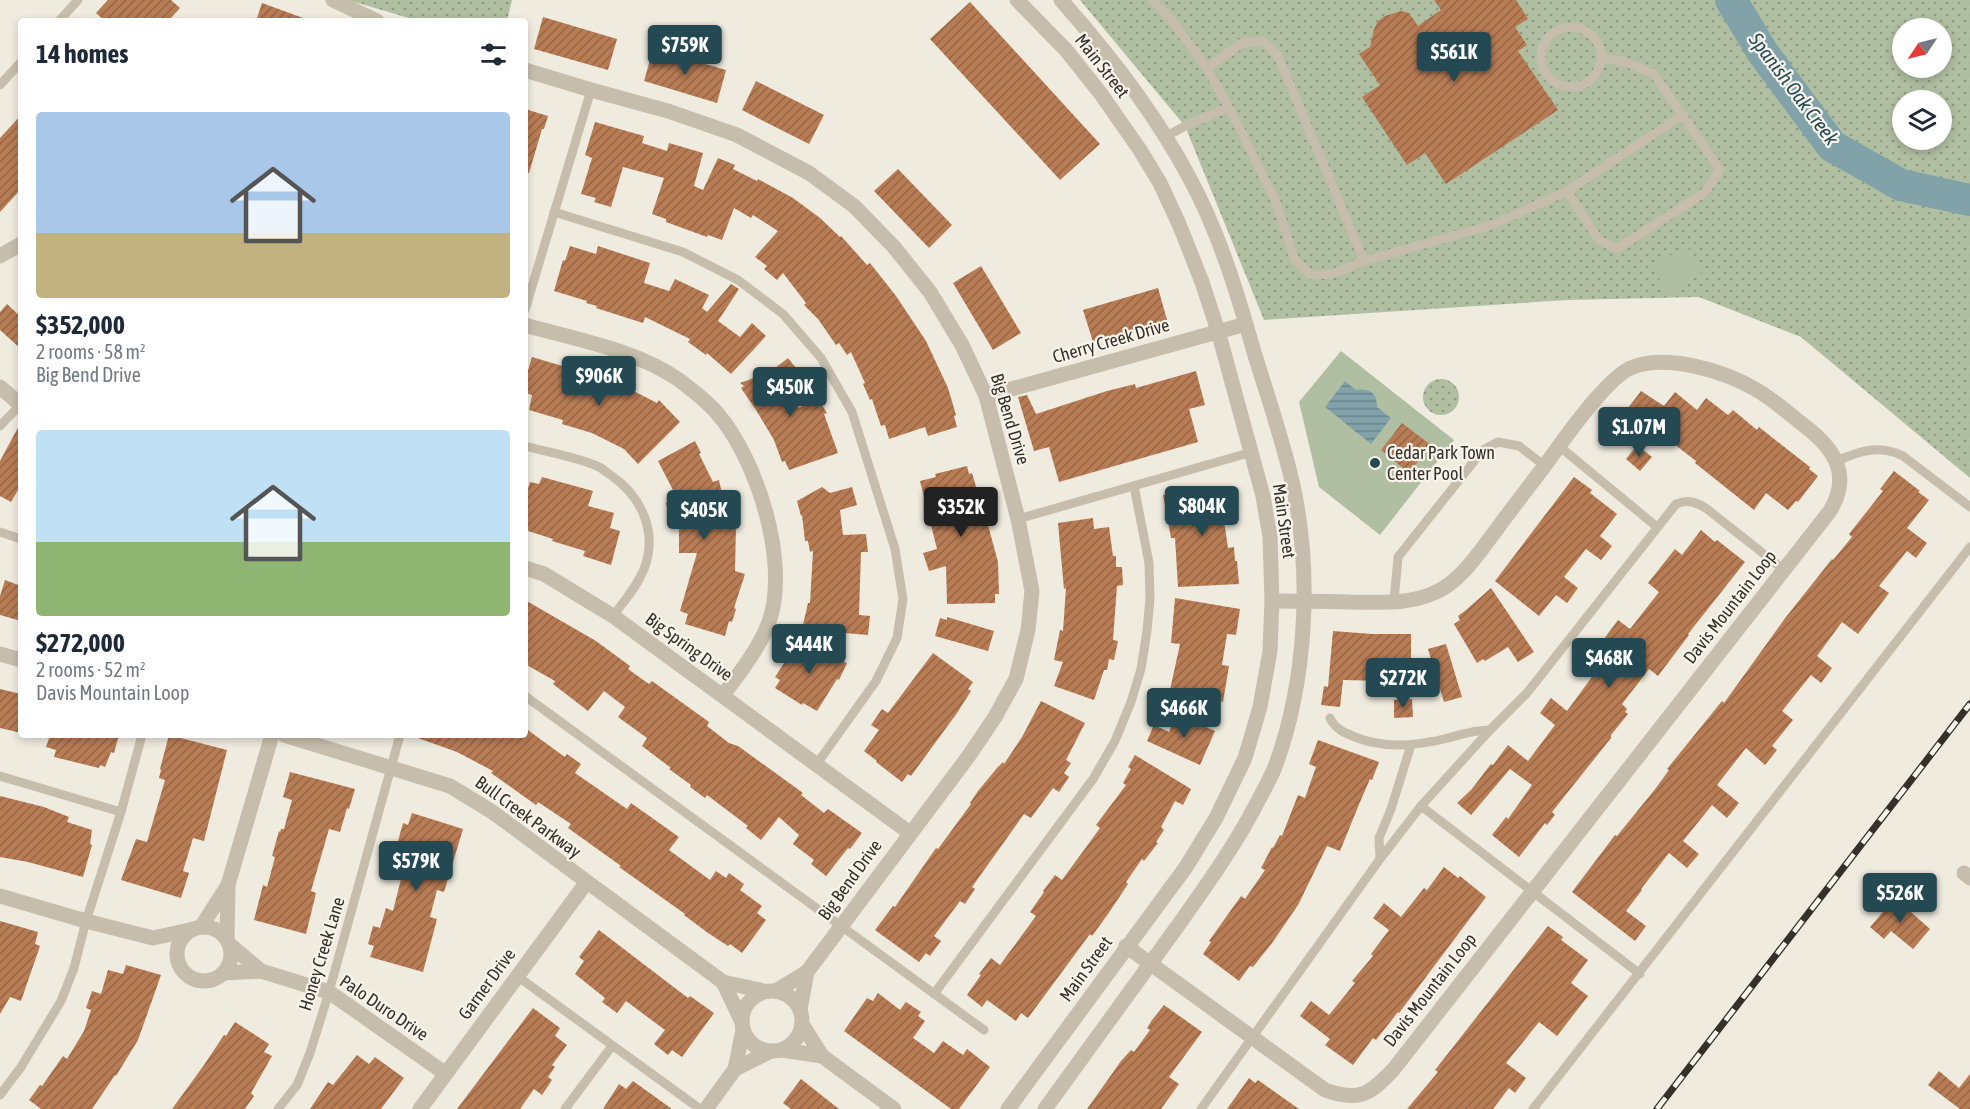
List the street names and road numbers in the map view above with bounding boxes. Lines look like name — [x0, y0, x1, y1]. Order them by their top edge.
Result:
street label: Main Street — [1071, 30, 1134, 102]
street label: Cherry Creek Drive — [1050, 314, 1172, 367]
street label: Big Bend Drive — [987, 371, 1034, 467]
street label: Main Street — [1269, 482, 1300, 560]
street label: Davis Mountain Loop — [1679, 546, 1780, 668]
street label: Big Spring Drive — [642, 608, 737, 685]
street label: Bull Creek Parkway — [471, 771, 585, 862]
street label: Big Bend Drive — [813, 835, 886, 924]
street label: Honey Creek Lane — [294, 894, 349, 1013]
street label: Davis Mountain Loop — [1379, 929, 1480, 1051]
street label: Main Street — [1055, 932, 1116, 1005]
street label: Garner Drive — [454, 944, 519, 1023]
street label: Palo Duro Drive — [336, 970, 433, 1045]

